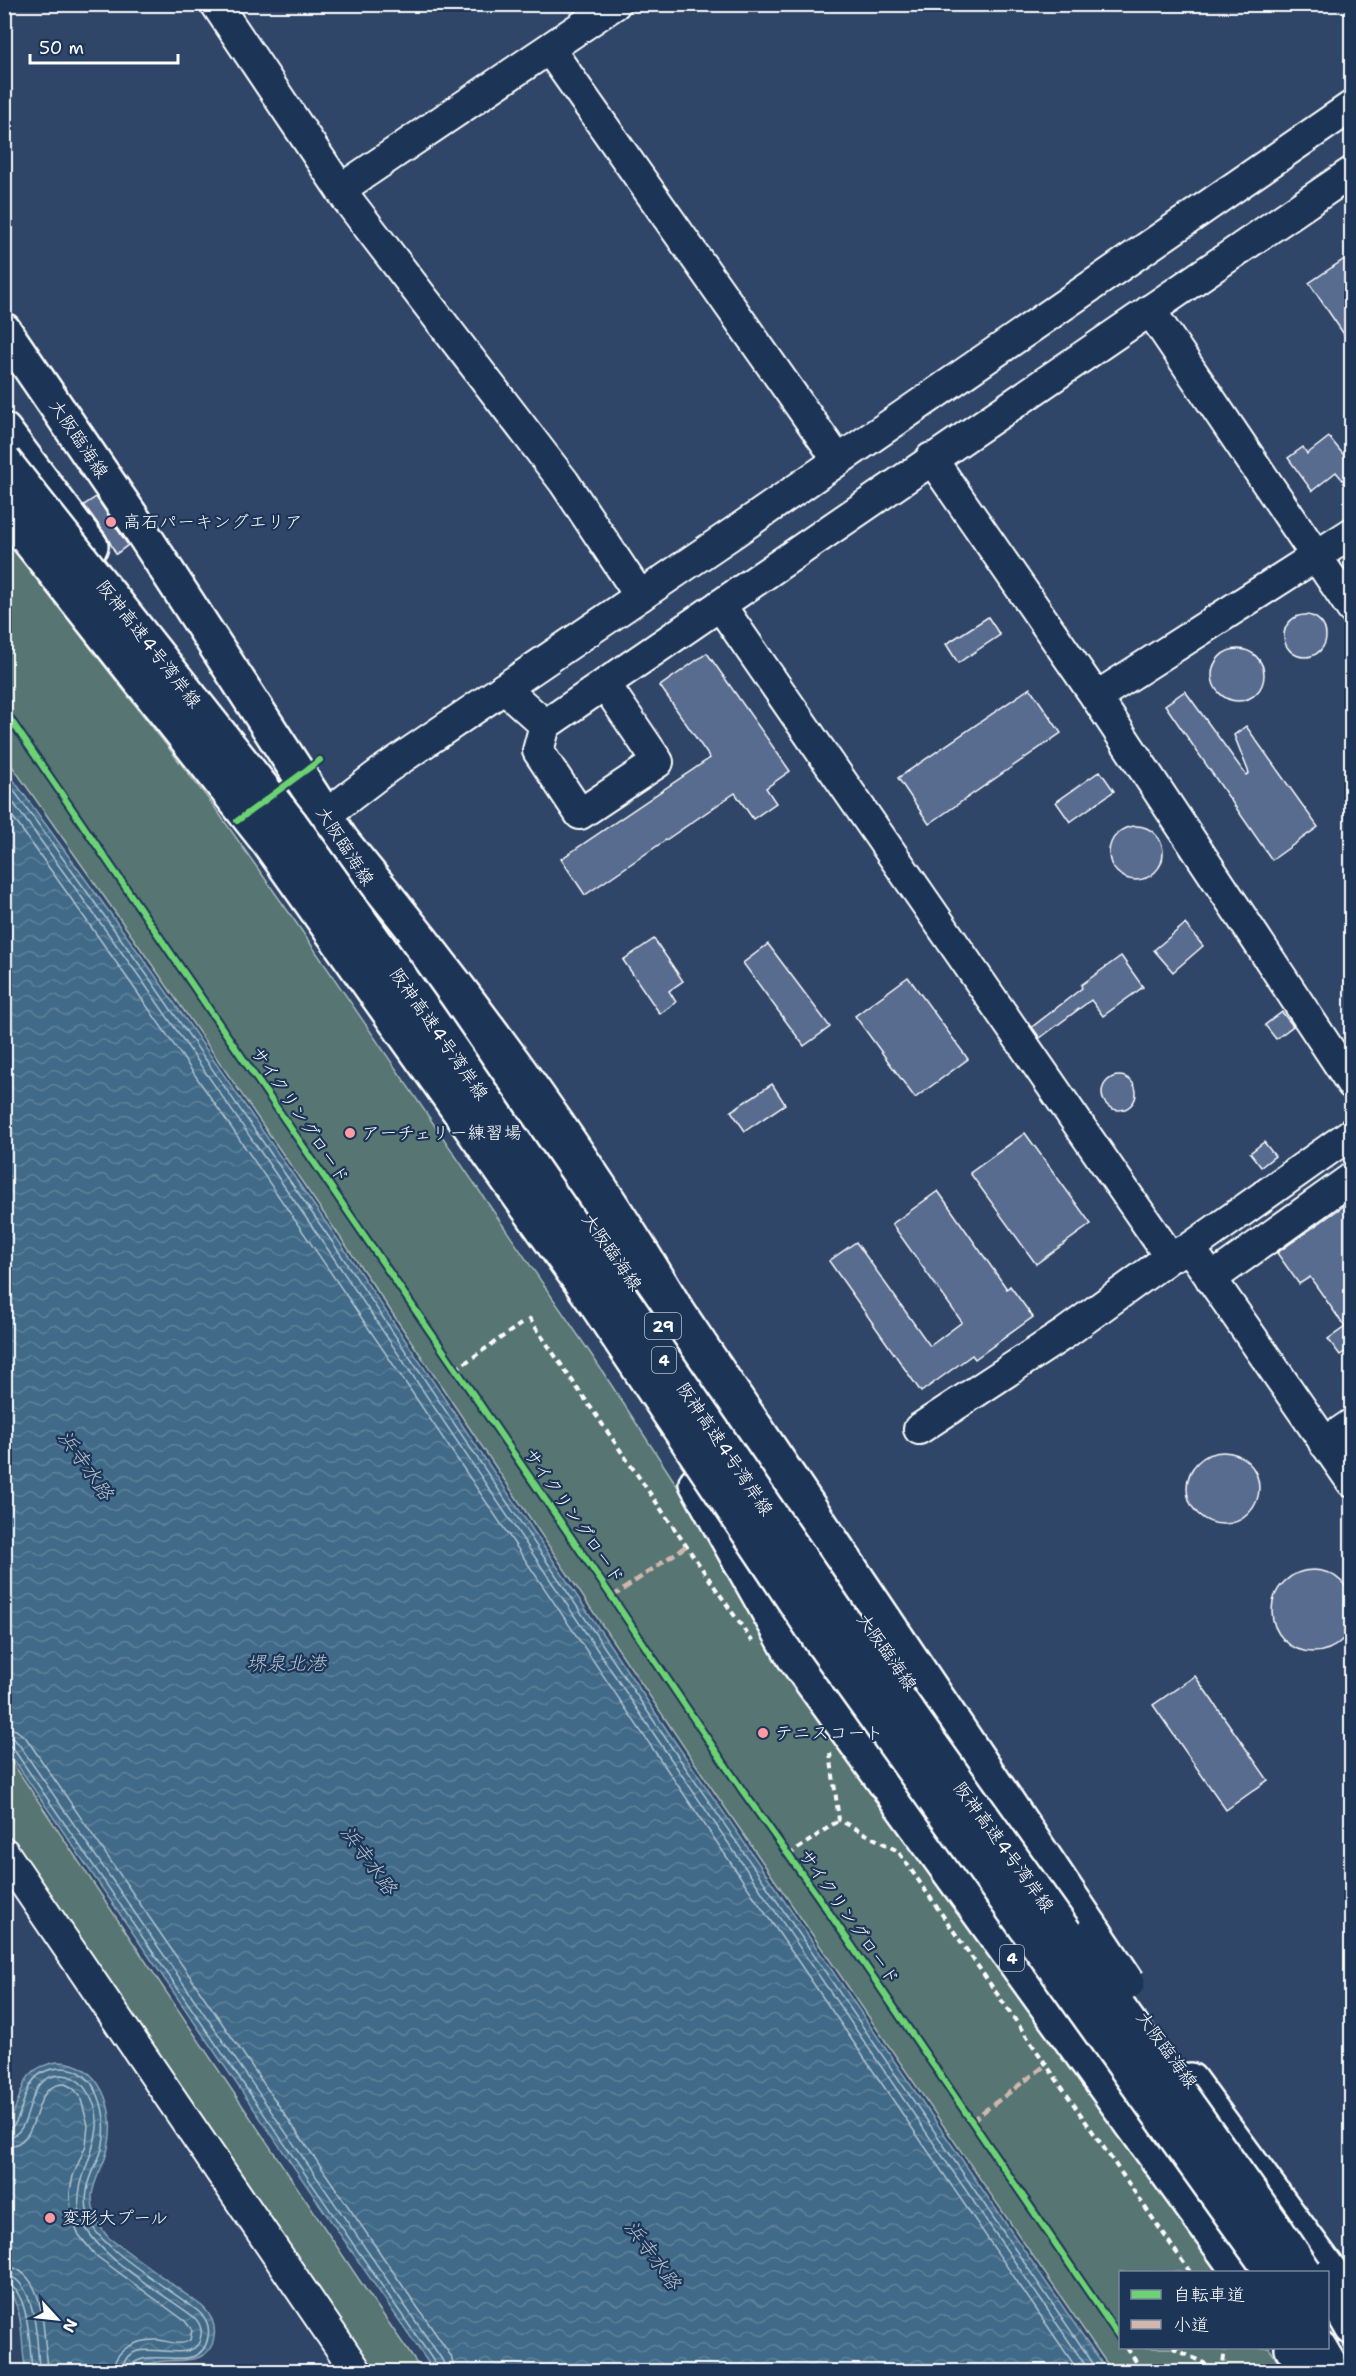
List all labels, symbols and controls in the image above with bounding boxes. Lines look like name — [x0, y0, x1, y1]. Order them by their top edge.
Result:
scale bar — [30, 27, 178, 65]
text: 50 m — [39, 36, 84, 60]
street label: 大阪臨海線 — [44, 395, 114, 483]
place label: 高石パーキングエリア — [123, 510, 303, 534]
marker: 高石パーキングエリア — [104, 515, 118, 529]
street label: 阪神高速4号湾岸線 — [91, 575, 207, 713]
street label: 大阪臨海線 — [310, 802, 380, 890]
street label: 阪神高速4号湾岸線 — [384, 963, 494, 1105]
street label: サイクリングロード — [245, 1042, 355, 1188]
place label: アーチェリー練習場 — [362, 1121, 521, 1145]
marker: アーチェリー練習場 — [343, 1126, 357, 1140]
street label: 大阪臨海線 — [576, 1208, 648, 1296]
road number: 29 — [645, 1313, 681, 1339]
road number: 4 — [652, 1347, 676, 1373]
street label: 阪神高速4号湾岸線 — [671, 1377, 779, 1521]
water label: 浜寺水路 — [52, 1425, 120, 1506]
street label: サイクリングロード — [518, 1444, 630, 1588]
street label: 大阪臨海線 — [851, 1608, 923, 1696]
water label: 堺泉北港 — [246, 1650, 328, 1676]
place label: テニスコート — [775, 1721, 883, 1745]
marker: テニスコート — [756, 1726, 770, 1740]
street label: 阪神高速4号湾岸線 — [948, 1777, 1060, 1917]
water label: 浜寺水路 — [335, 1820, 404, 1901]
street label: サイクリングロード — [793, 1845, 905, 1989]
road number: 4 — [1000, 1945, 1024, 1971]
street label: 大阪臨海線 — [1131, 2007, 1203, 2093]
place label: 変形大プール — [62, 2206, 168, 2230]
marker: 変形大プール — [43, 2211, 57, 2225]
water label: 浜寺水路 — [619, 2215, 688, 2296]
legend — [1119, 2271, 1329, 2349]
text: 自転車道 — [1173, 2283, 1245, 2307]
north arrow — [27, 2289, 87, 2349]
text: 小道 — [1173, 2313, 1209, 2337]
text: N — [58, 2315, 82, 2336]

